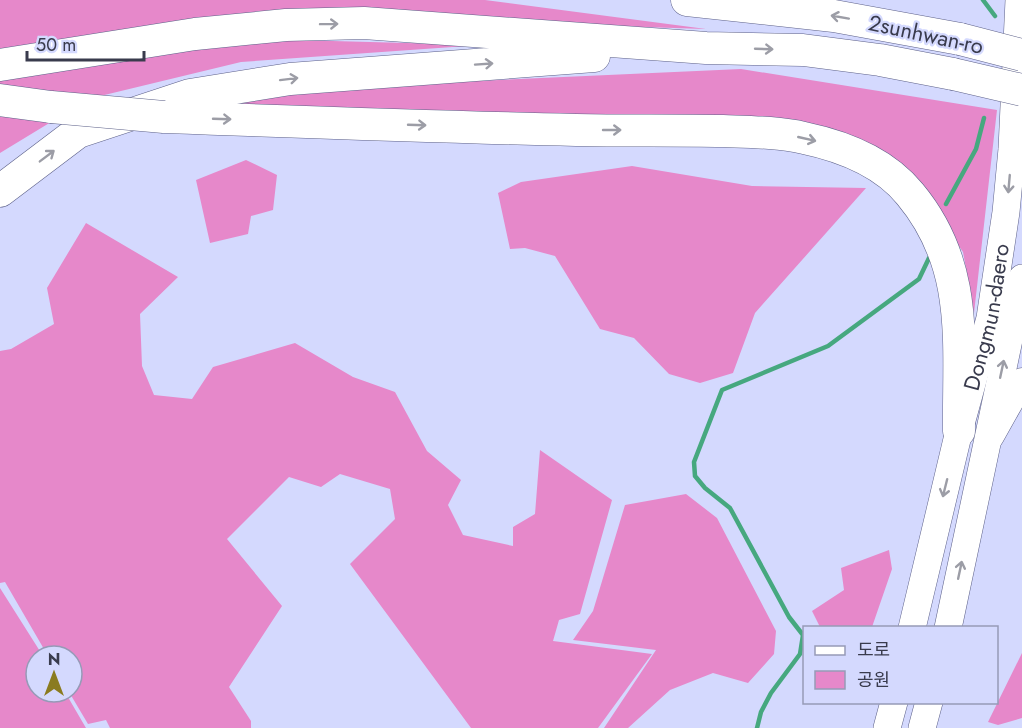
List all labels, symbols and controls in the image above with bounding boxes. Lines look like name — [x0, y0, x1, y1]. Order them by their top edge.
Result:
street label: 2sunhwan-ro — [866, 6, 986, 62]
one-way arrow — [831, 11, 851, 22]
one-way arrow — [318, 18, 338, 30]
scale bar — [27, 24, 144, 62]
text: 50 m — [36, 32, 76, 58]
one-way arrow — [754, 44, 774, 55]
one-way arrow — [473, 59, 493, 70]
one-way arrow — [279, 74, 299, 85]
one-way arrow — [212, 113, 232, 125]
one-way arrow — [407, 120, 427, 131]
one-way arrow — [602, 124, 622, 136]
one-way arrow — [797, 133, 816, 145]
one-way arrow — [38, 149, 54, 162]
one-way arrow — [1003, 174, 1014, 194]
street label: Dongmun-daero — [955, 241, 1017, 394]
one-way arrow — [997, 360, 1008, 379]
one-way arrow — [939, 478, 951, 497]
one-way arrow — [955, 561, 966, 581]
legend — [803, 626, 998, 704]
text: 도로 — [857, 637, 890, 663]
north arrow — [24, 644, 84, 704]
text: N — [48, 648, 60, 671]
text: 공원 — [857, 667, 890, 693]

